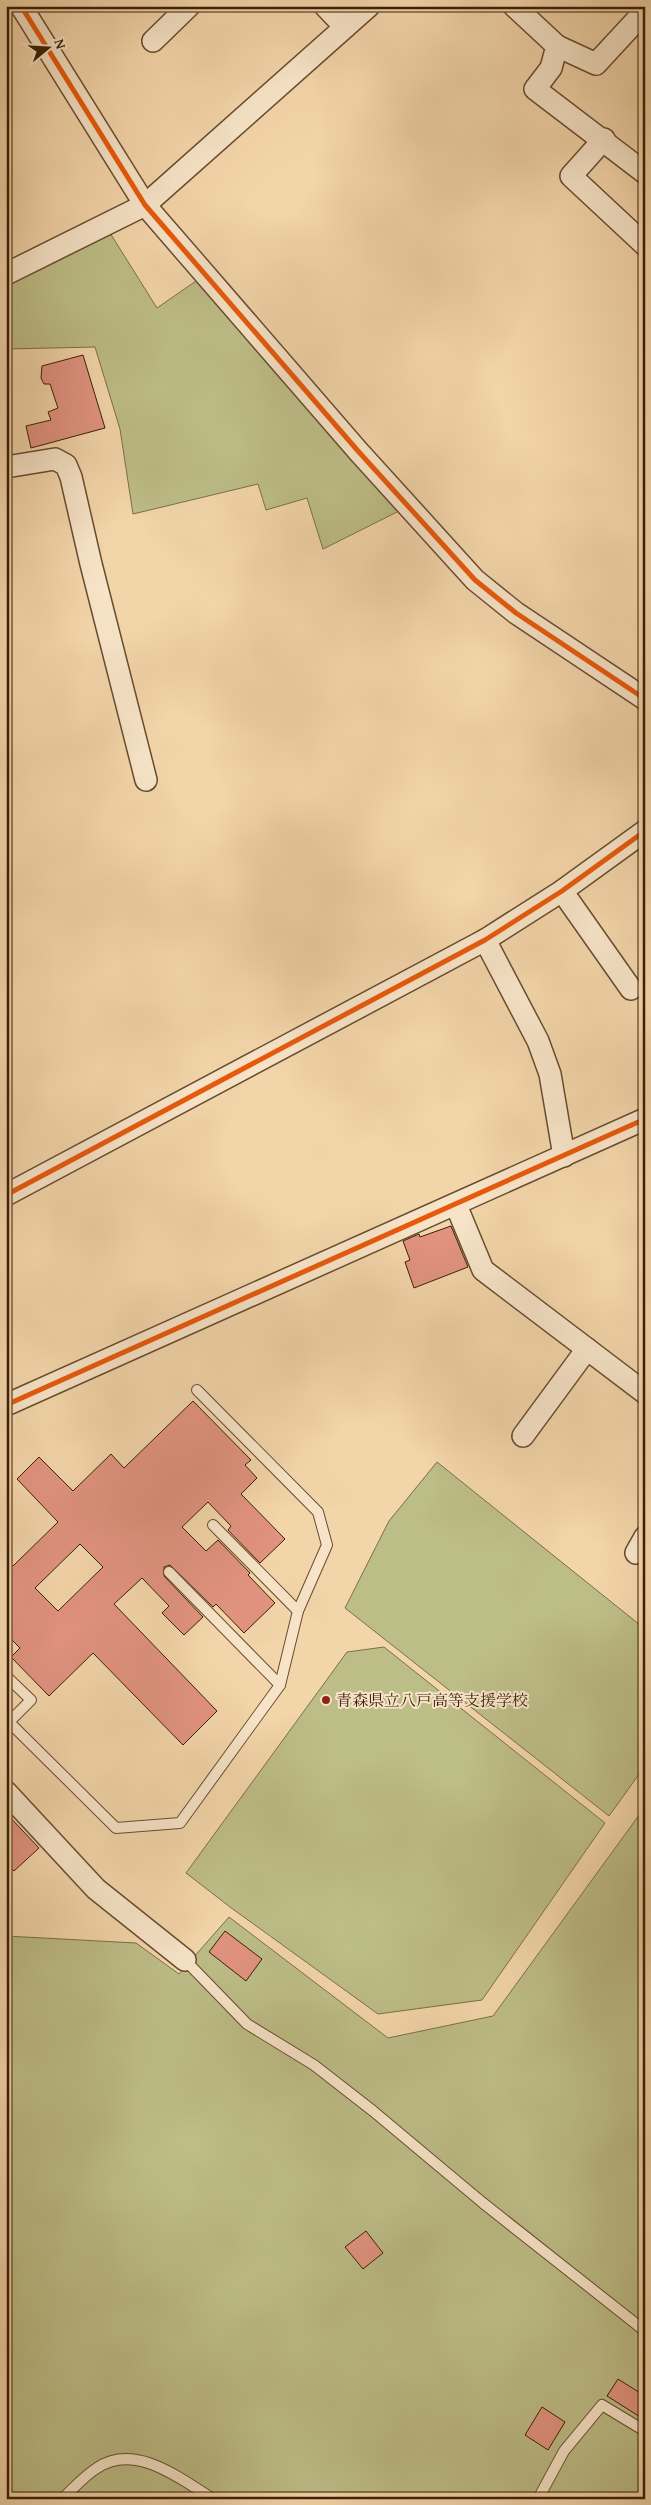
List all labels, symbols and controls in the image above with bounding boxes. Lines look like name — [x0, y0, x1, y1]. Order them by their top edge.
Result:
north arrow — [22, 22, 72, 72]
text: N — [49, 36, 72, 52]
place label: 青森県立八戸高等支援学校 — [336, 1688, 528, 1712]
marker: 青森県立八戸高等支援学校 — [320, 1694, 332, 1706]

